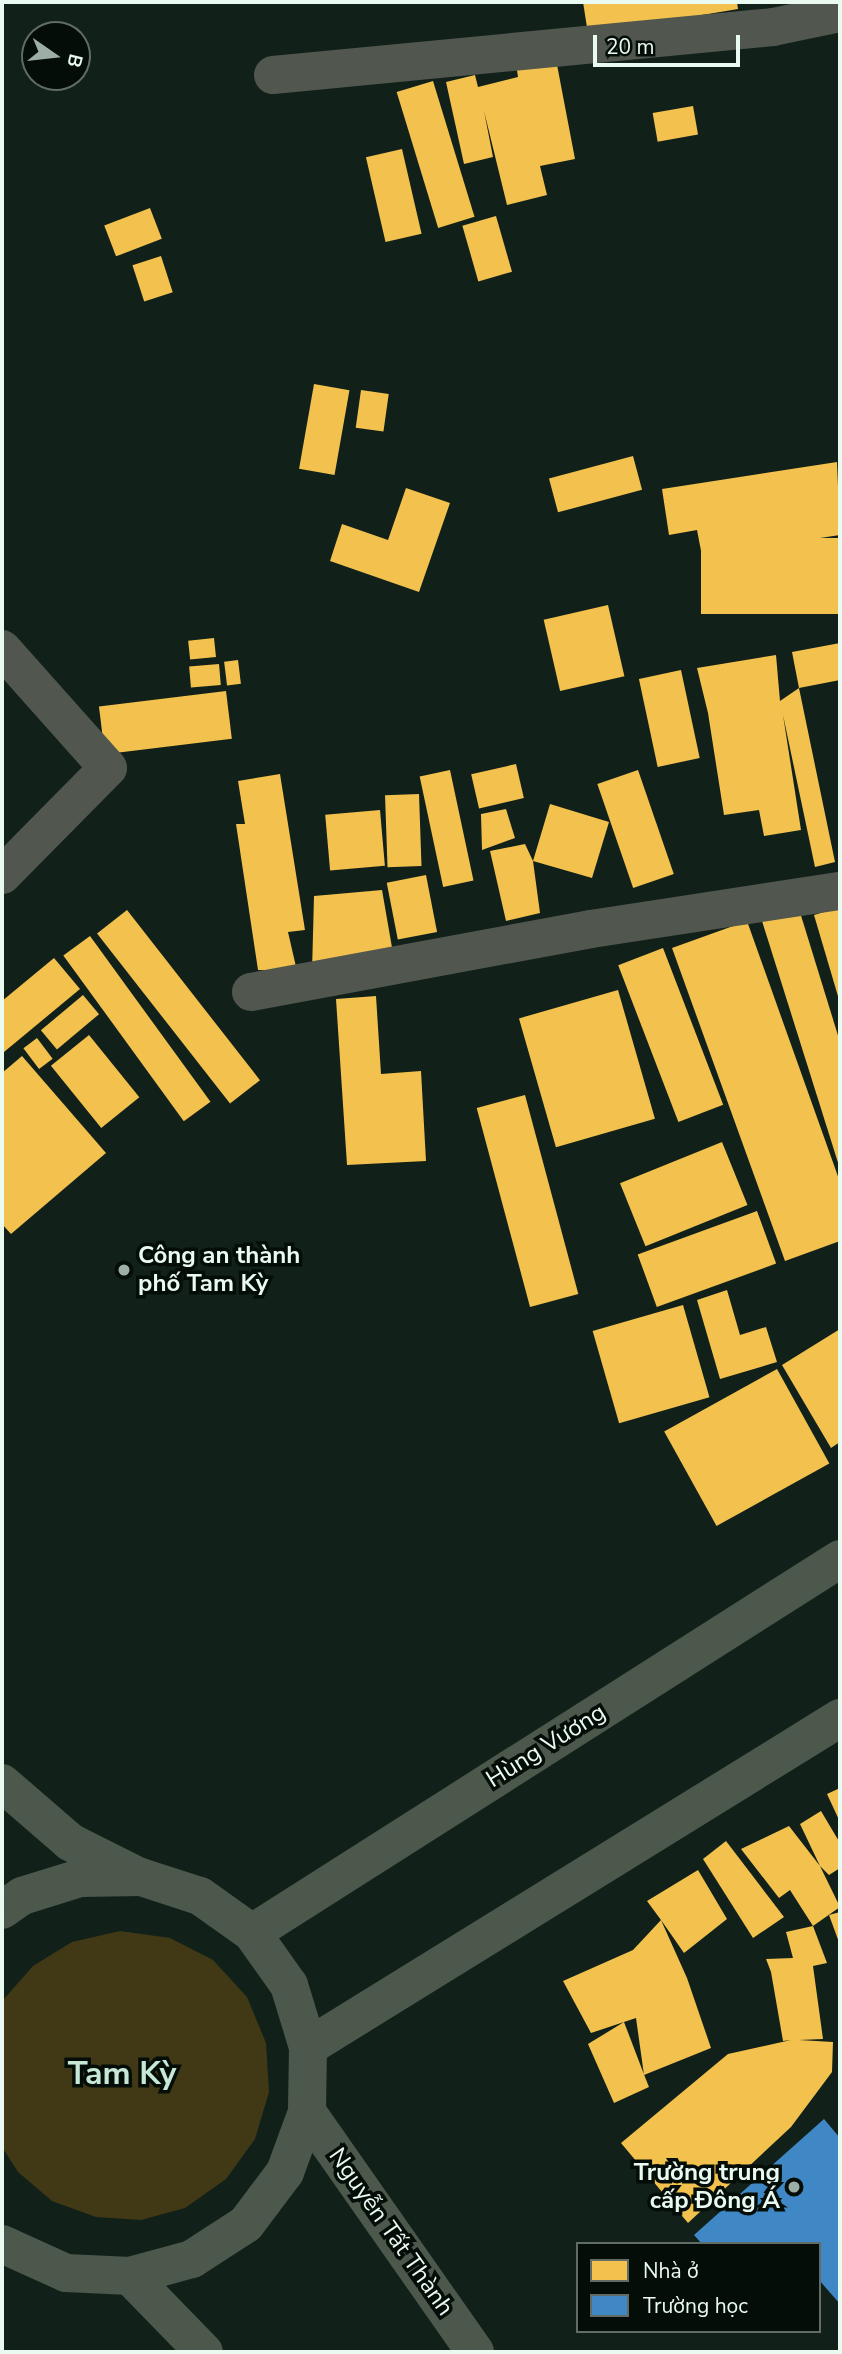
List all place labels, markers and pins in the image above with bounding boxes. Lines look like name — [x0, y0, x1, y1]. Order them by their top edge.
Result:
place label: Công an thành phố Tam Kỳ — [138, 1242, 300, 1298]
marker: Công an thành phố Tam Kỳ — [116, 1262, 132, 1278]
place label: Trường trung cấp Đông Á — [634, 2159, 780, 2215]
marker: Trường trung cấp Đông Á — [786, 2179, 802, 2195]

